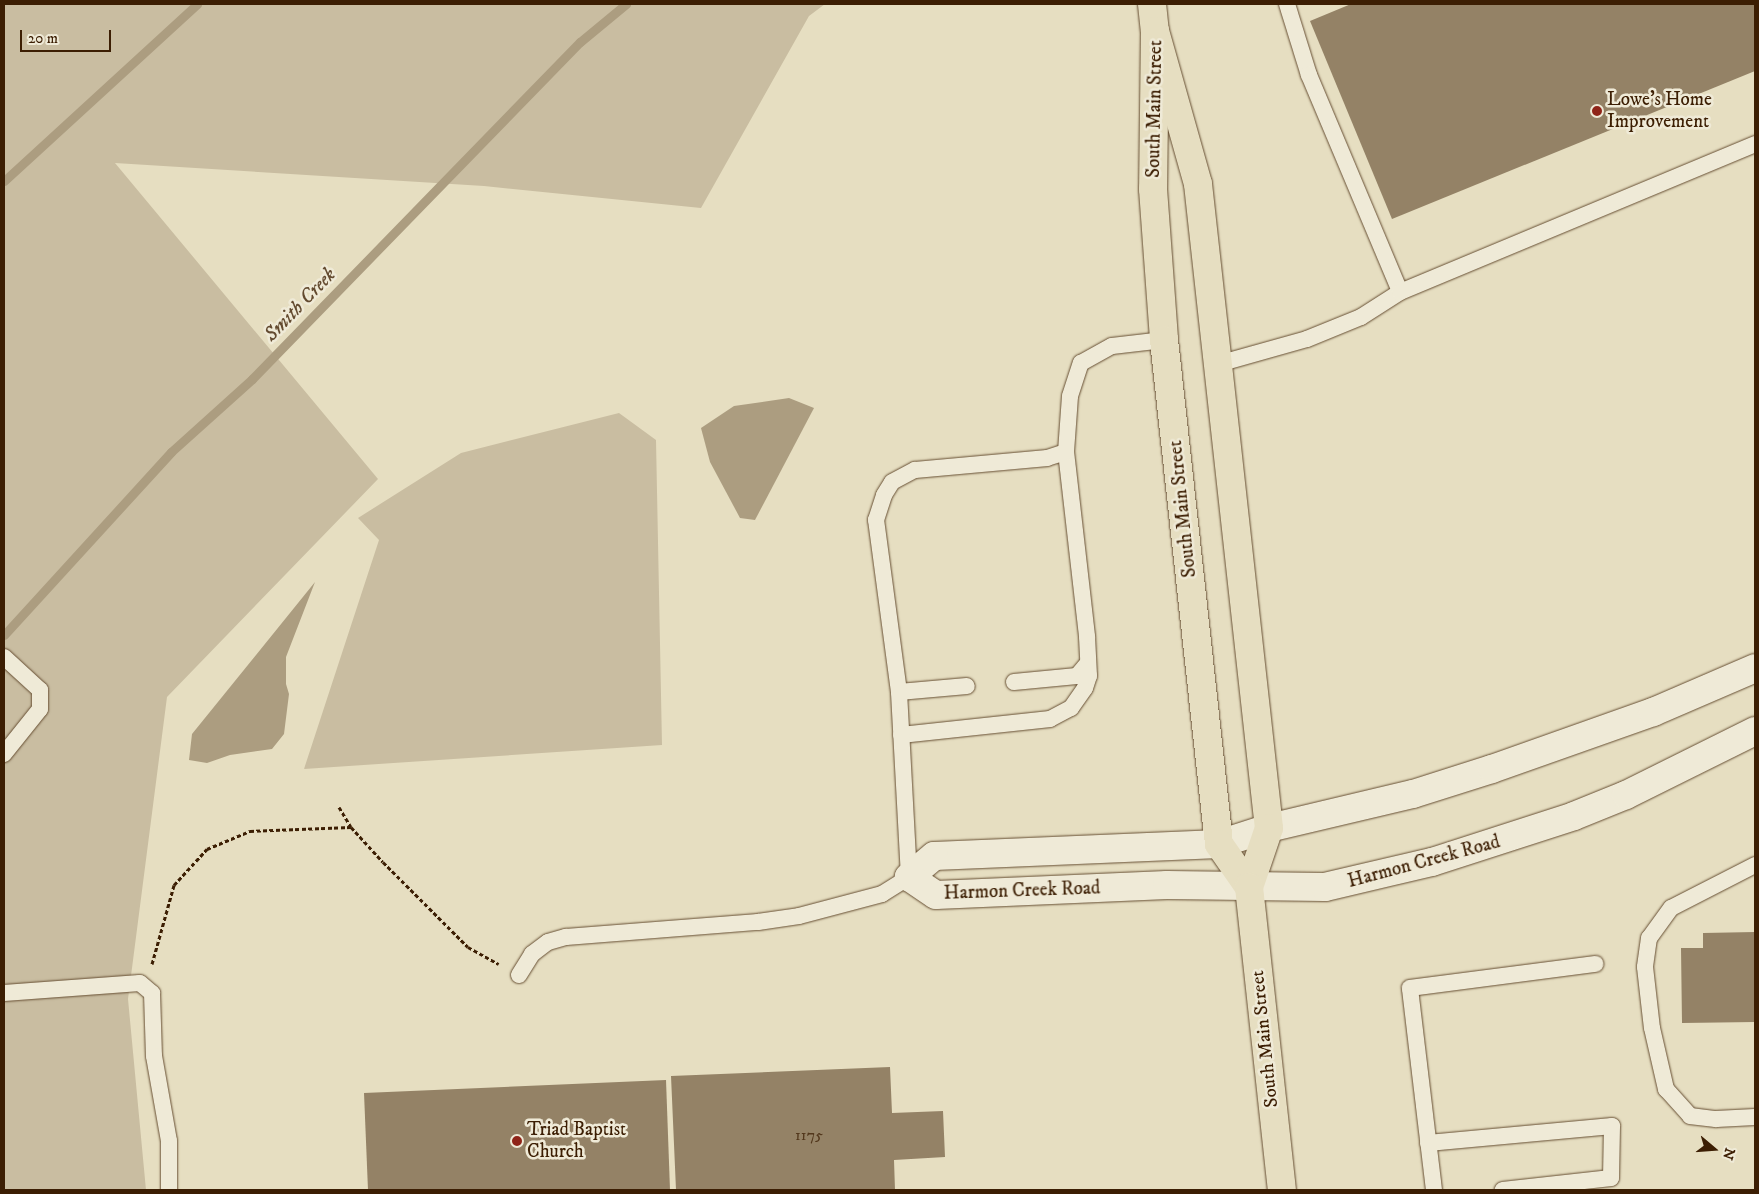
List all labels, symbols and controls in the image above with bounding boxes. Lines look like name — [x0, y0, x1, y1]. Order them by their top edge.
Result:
scale bar — [22, 20, 114, 52]
text: 20 m — [28, 29, 58, 48]
street label: South Main Street — [1142, 40, 1168, 178]
place label: Lowe's Home Improvement — [1607, 89, 1712, 133]
marker: Lowe's Home Improvement — [1591, 105, 1603, 117]
water label: Smith Creek — [259, 263, 341, 347]
street label: South Main Street — [1164, 439, 1202, 579]
street label: Harmon Creek Road — [1345, 831, 1503, 893]
street label: Harmon Creek Road — [943, 877, 1101, 905]
street label: South Main Street — [1246, 969, 1284, 1109]
place label: Triad Baptist Church — [527, 1119, 626, 1163]
north arrow — [1689, 1124, 1739, 1174]
house number: 1175 — [795, 1125, 823, 1145]
marker: Triad Baptist Church — [511, 1135, 523, 1147]
text: N — [1718, 1145, 1739, 1162]

